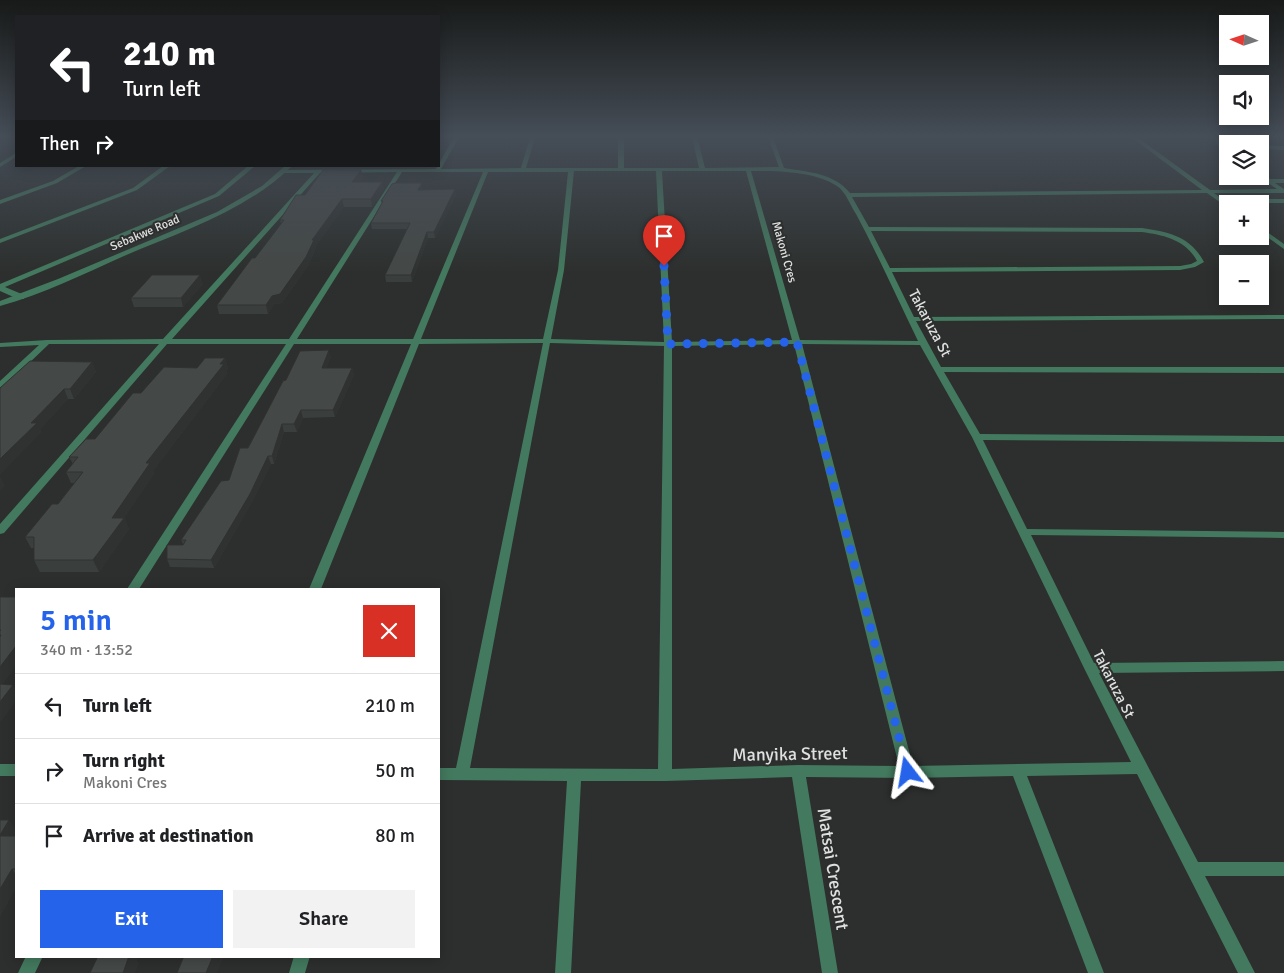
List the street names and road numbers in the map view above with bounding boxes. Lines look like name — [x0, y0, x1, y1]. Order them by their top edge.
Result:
street label: Sebakwe Road — [108, 212, 182, 254]
street label: Makoni Cres — [768, 220, 800, 284]
street label: Takaruza St — [905, 286, 955, 360]
street label: Takaruza St — [1089, 647, 1139, 721]
street label: Manyika Street — [732, 742, 848, 766]
street label: Matsai Crescent — [812, 806, 854, 932]

